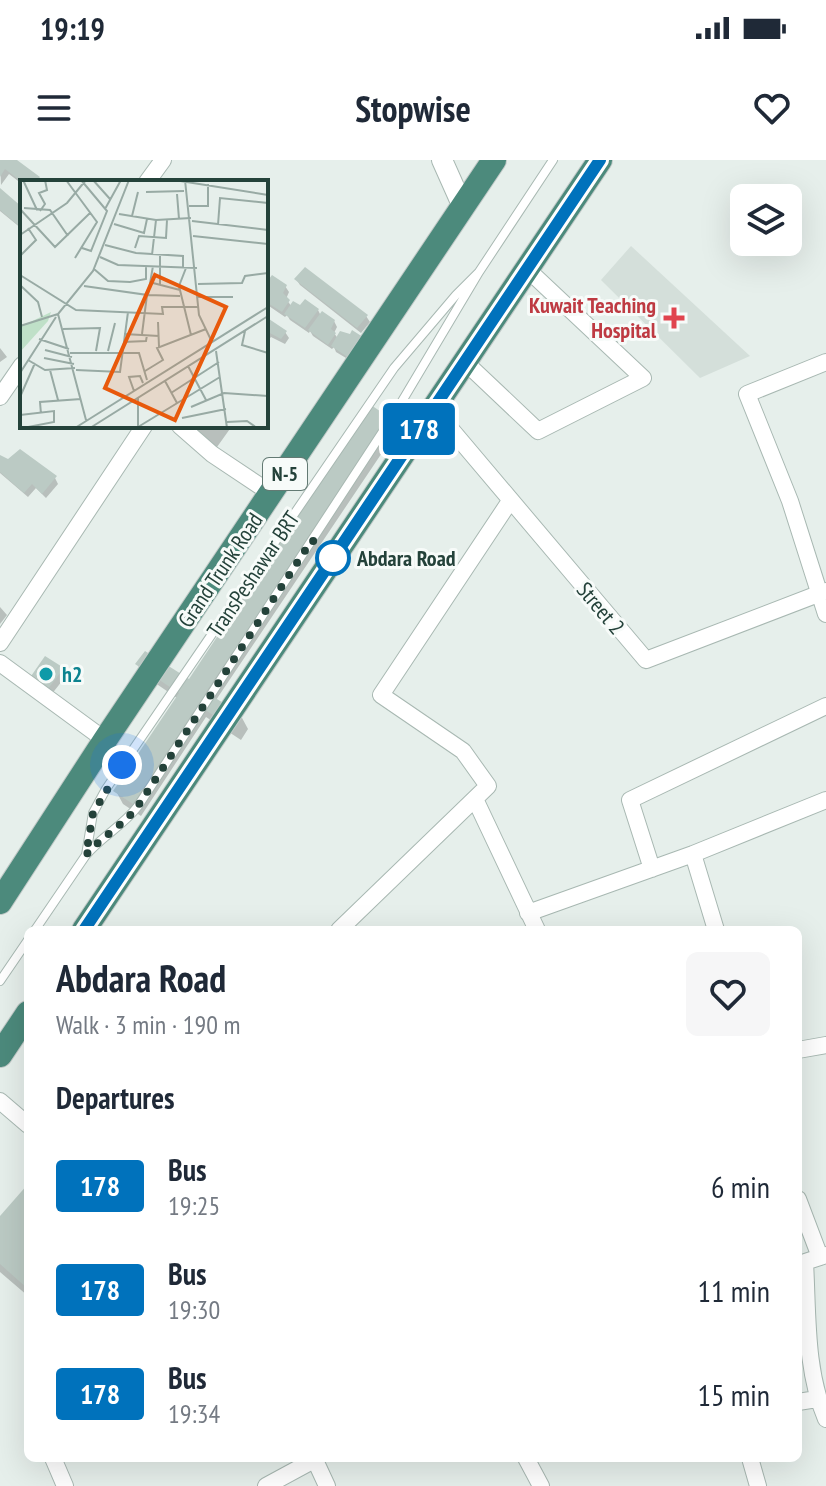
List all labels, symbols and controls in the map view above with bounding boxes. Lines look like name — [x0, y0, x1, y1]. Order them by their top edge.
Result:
text: 19:19 — [40, 9, 105, 48]
text: Stopwise — [355, 85, 471, 132]
icon: menu — [32, 86, 76, 130]
icon: heart — [750, 86, 794, 130]
inset map — [20, 180, 268, 428]
map controls — [730, 184, 802, 256]
button: layers — [730, 184, 802, 256]
place label: Kuwait Teaching Hospital — [529, 291, 657, 344]
marker: Kuwait Teaching Hospital — [663, 307, 685, 329]
line badge: 178 — [373, 403, 465, 455]
text: 178 — [399, 410, 439, 447]
road number: N-5 — [263, 458, 307, 490]
street label: TransPeshawar BRT — [200, 505, 306, 643]
street label: Grand Trunk Road — [171, 507, 269, 633]
marker: Abdara Road — [316, 541, 350, 575]
place label: Abdara Road — [356, 544, 456, 572]
street label: Street 2 — [571, 576, 631, 640]
place label: h2 — [62, 660, 82, 688]
marker: h2 — [37, 665, 55, 683]
your location — [102, 745, 142, 785]
button: heart — [686, 952, 770, 1036]
text: Abdara Road — [56, 953, 226, 1002]
text: Walk · 3 min · 190 m — [56, 1008, 240, 1041]
text: Departures — [56, 1078, 174, 1117]
text: Bus — [168, 1150, 207, 1189]
text: 178 — [80, 1167, 120, 1204]
text: 6 min — [711, 1167, 770, 1206]
text: 19:25 — [168, 1189, 220, 1222]
text: Bus — [168, 1254, 207, 1293]
text: 178 — [80, 1271, 120, 1308]
text: 11 min — [697, 1271, 770, 1310]
text: 19:30 — [168, 1293, 220, 1326]
text: Bus — [168, 1358, 207, 1397]
text: 178 — [80, 1375, 120, 1412]
text: 15 min — [697, 1375, 770, 1414]
text: 19:34 — [168, 1397, 220, 1430]

